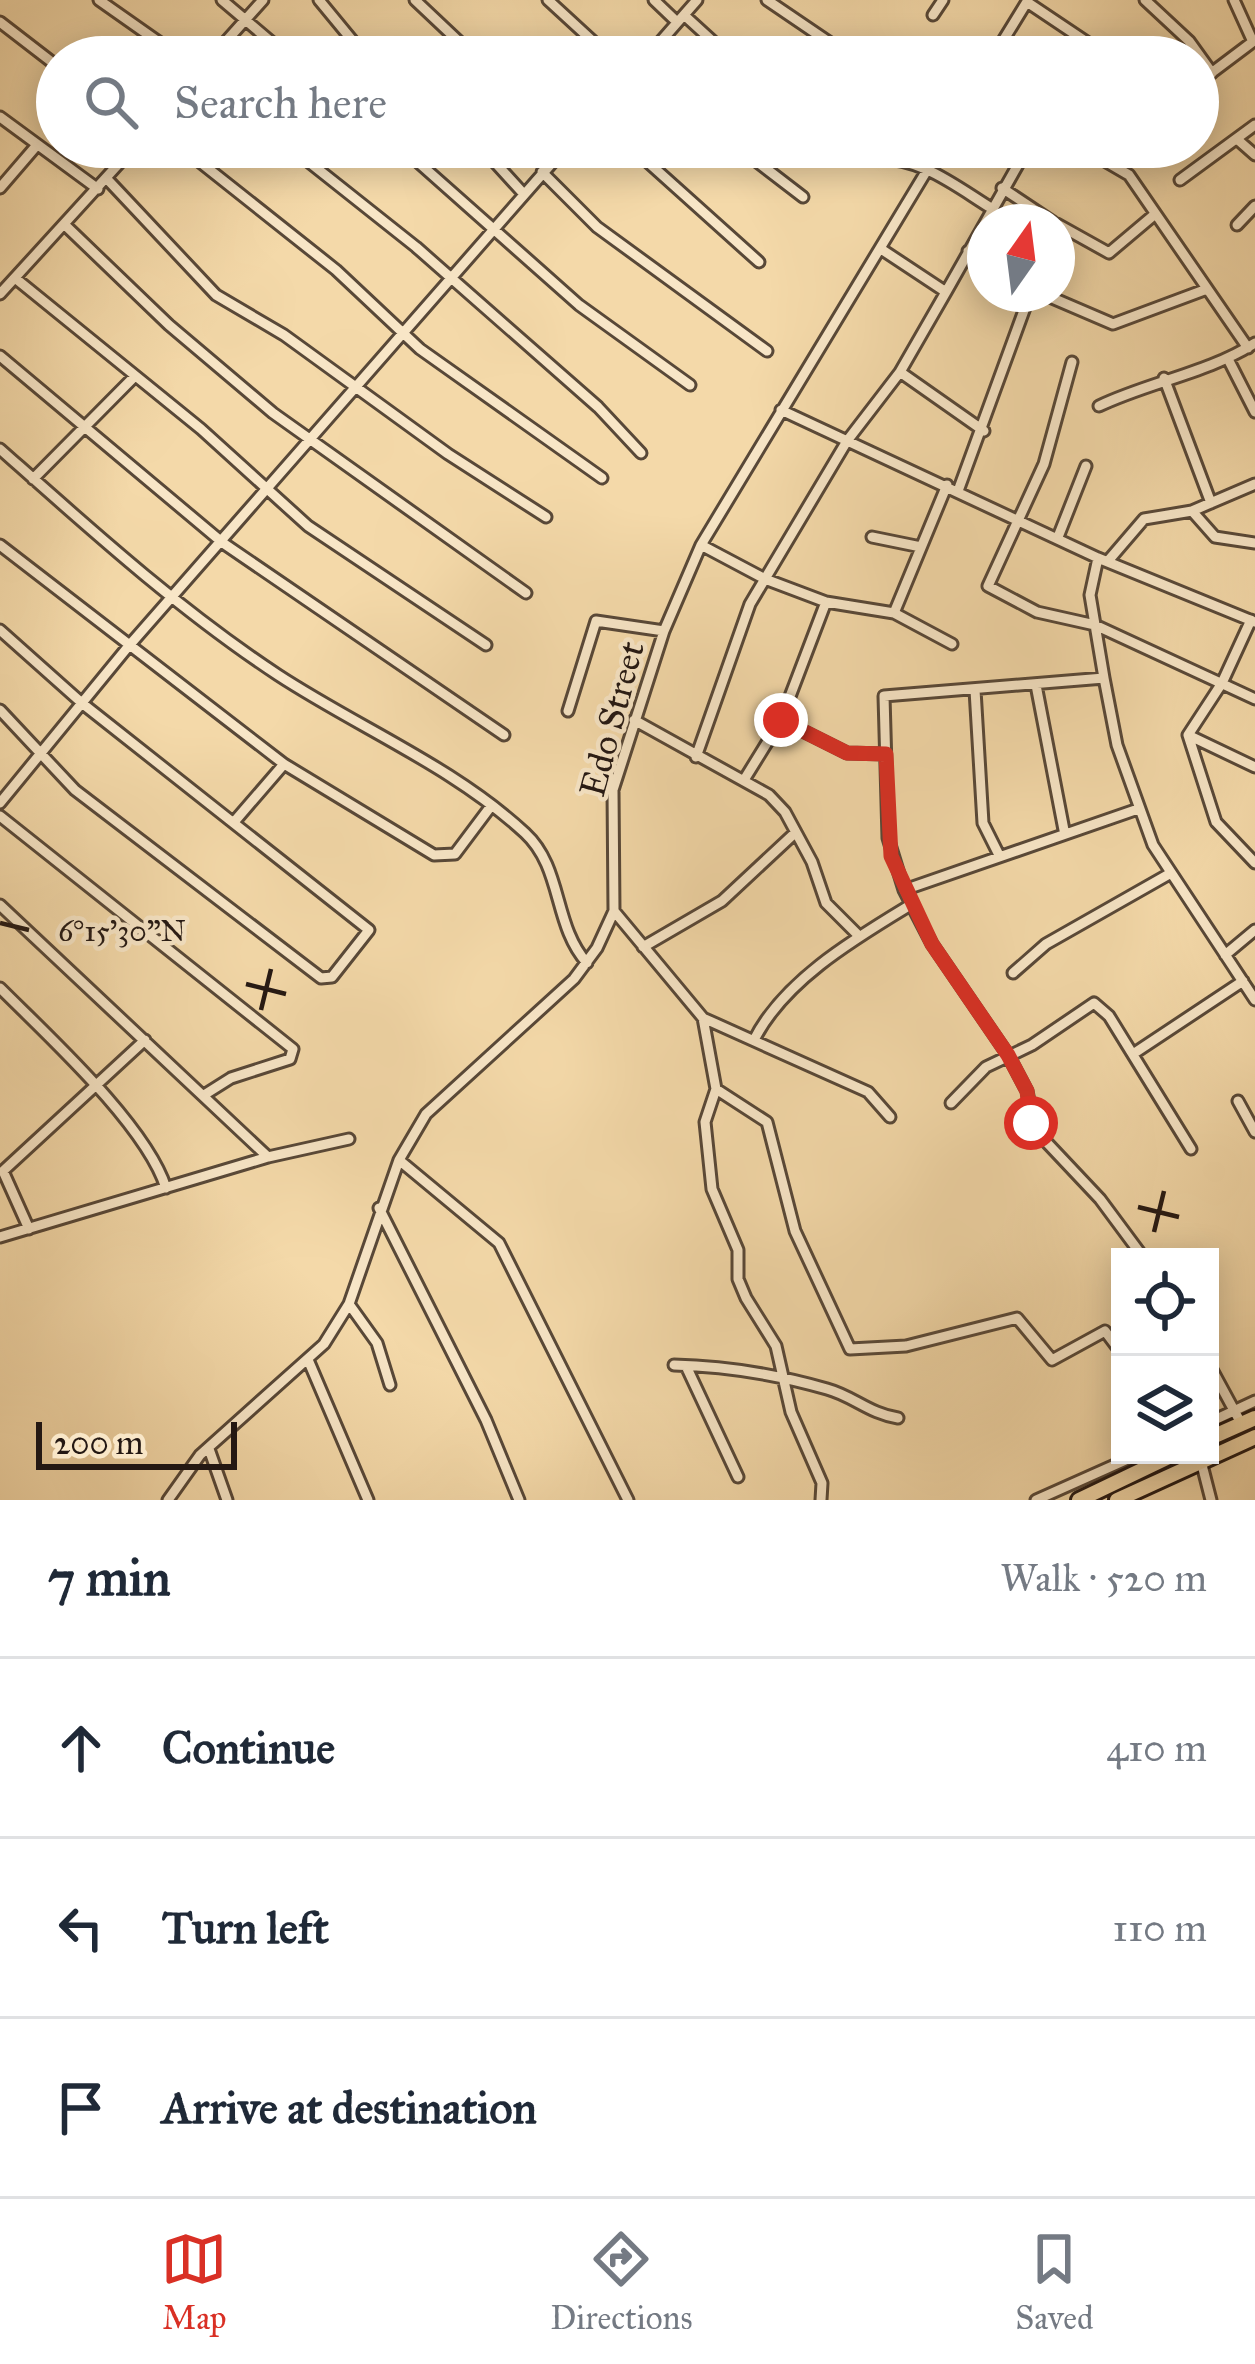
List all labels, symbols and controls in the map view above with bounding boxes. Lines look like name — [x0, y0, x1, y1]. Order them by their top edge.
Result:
search box — [36, 36, 1219, 168]
icon: search — [78, 69, 144, 135]
text: Search here — [174, 75, 387, 130]
north arrow — [967, 204, 1075, 312]
street label: Edo Street — [570, 636, 654, 802]
route end — [754, 693, 808, 747]
text: 6°15'30"N — [58, 913, 186, 949]
route start — [1004, 1096, 1058, 1150]
map controls — [1111, 1248, 1219, 1464]
button: locate — [1111, 1248, 1219, 1356]
button: layers — [1111, 1356, 1219, 1464]
scale bar — [36, 1416, 237, 1469]
text: 200 m — [54, 1423, 144, 1463]
text: 7 min — [48, 1547, 171, 1609]
text: Walk · 520 m — [1000, 1554, 1207, 1602]
icon: ahead — [48, 1715, 114, 1781]
text: Continue — [162, 1720, 335, 1775]
text: 410 m — [1106, 1724, 1207, 1772]
icon: left — [48, 1895, 114, 1961]
text: Turn left — [162, 1900, 329, 1955]
text: 110 m — [1112, 1904, 1207, 1952]
icon: arrive — [48, 2075, 114, 2141]
text: Arrive at destination — [162, 2080, 537, 2135]
tab: Map — [161, 2226, 227, 2338]
tab: Directions — [550, 2226, 692, 2338]
tab: Saved — [1015, 2226, 1094, 2338]

